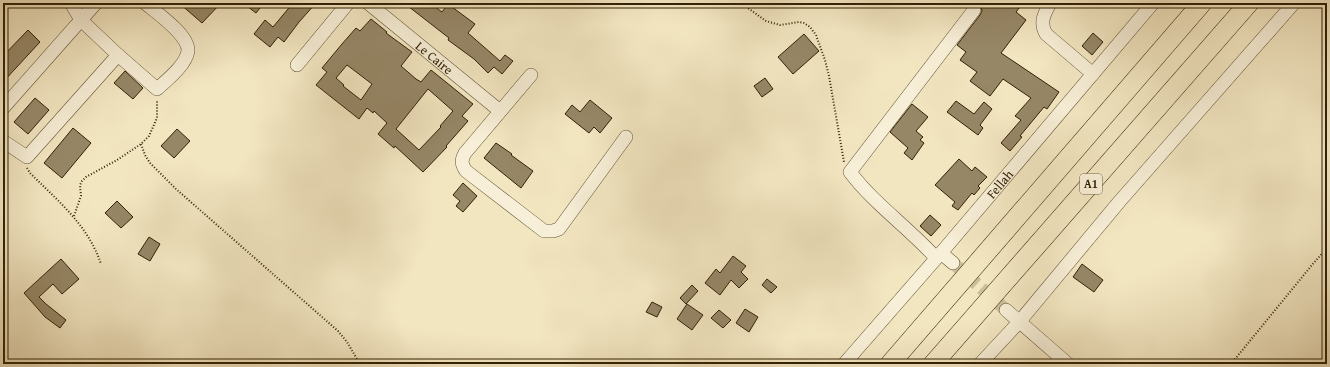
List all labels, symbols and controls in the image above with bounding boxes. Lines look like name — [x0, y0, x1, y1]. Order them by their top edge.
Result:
street label: Le Caire — [411, 37, 457, 79]
street label: Fellah — [982, 165, 1018, 203]
road number: A1 — [1080, 174, 1102, 194]

